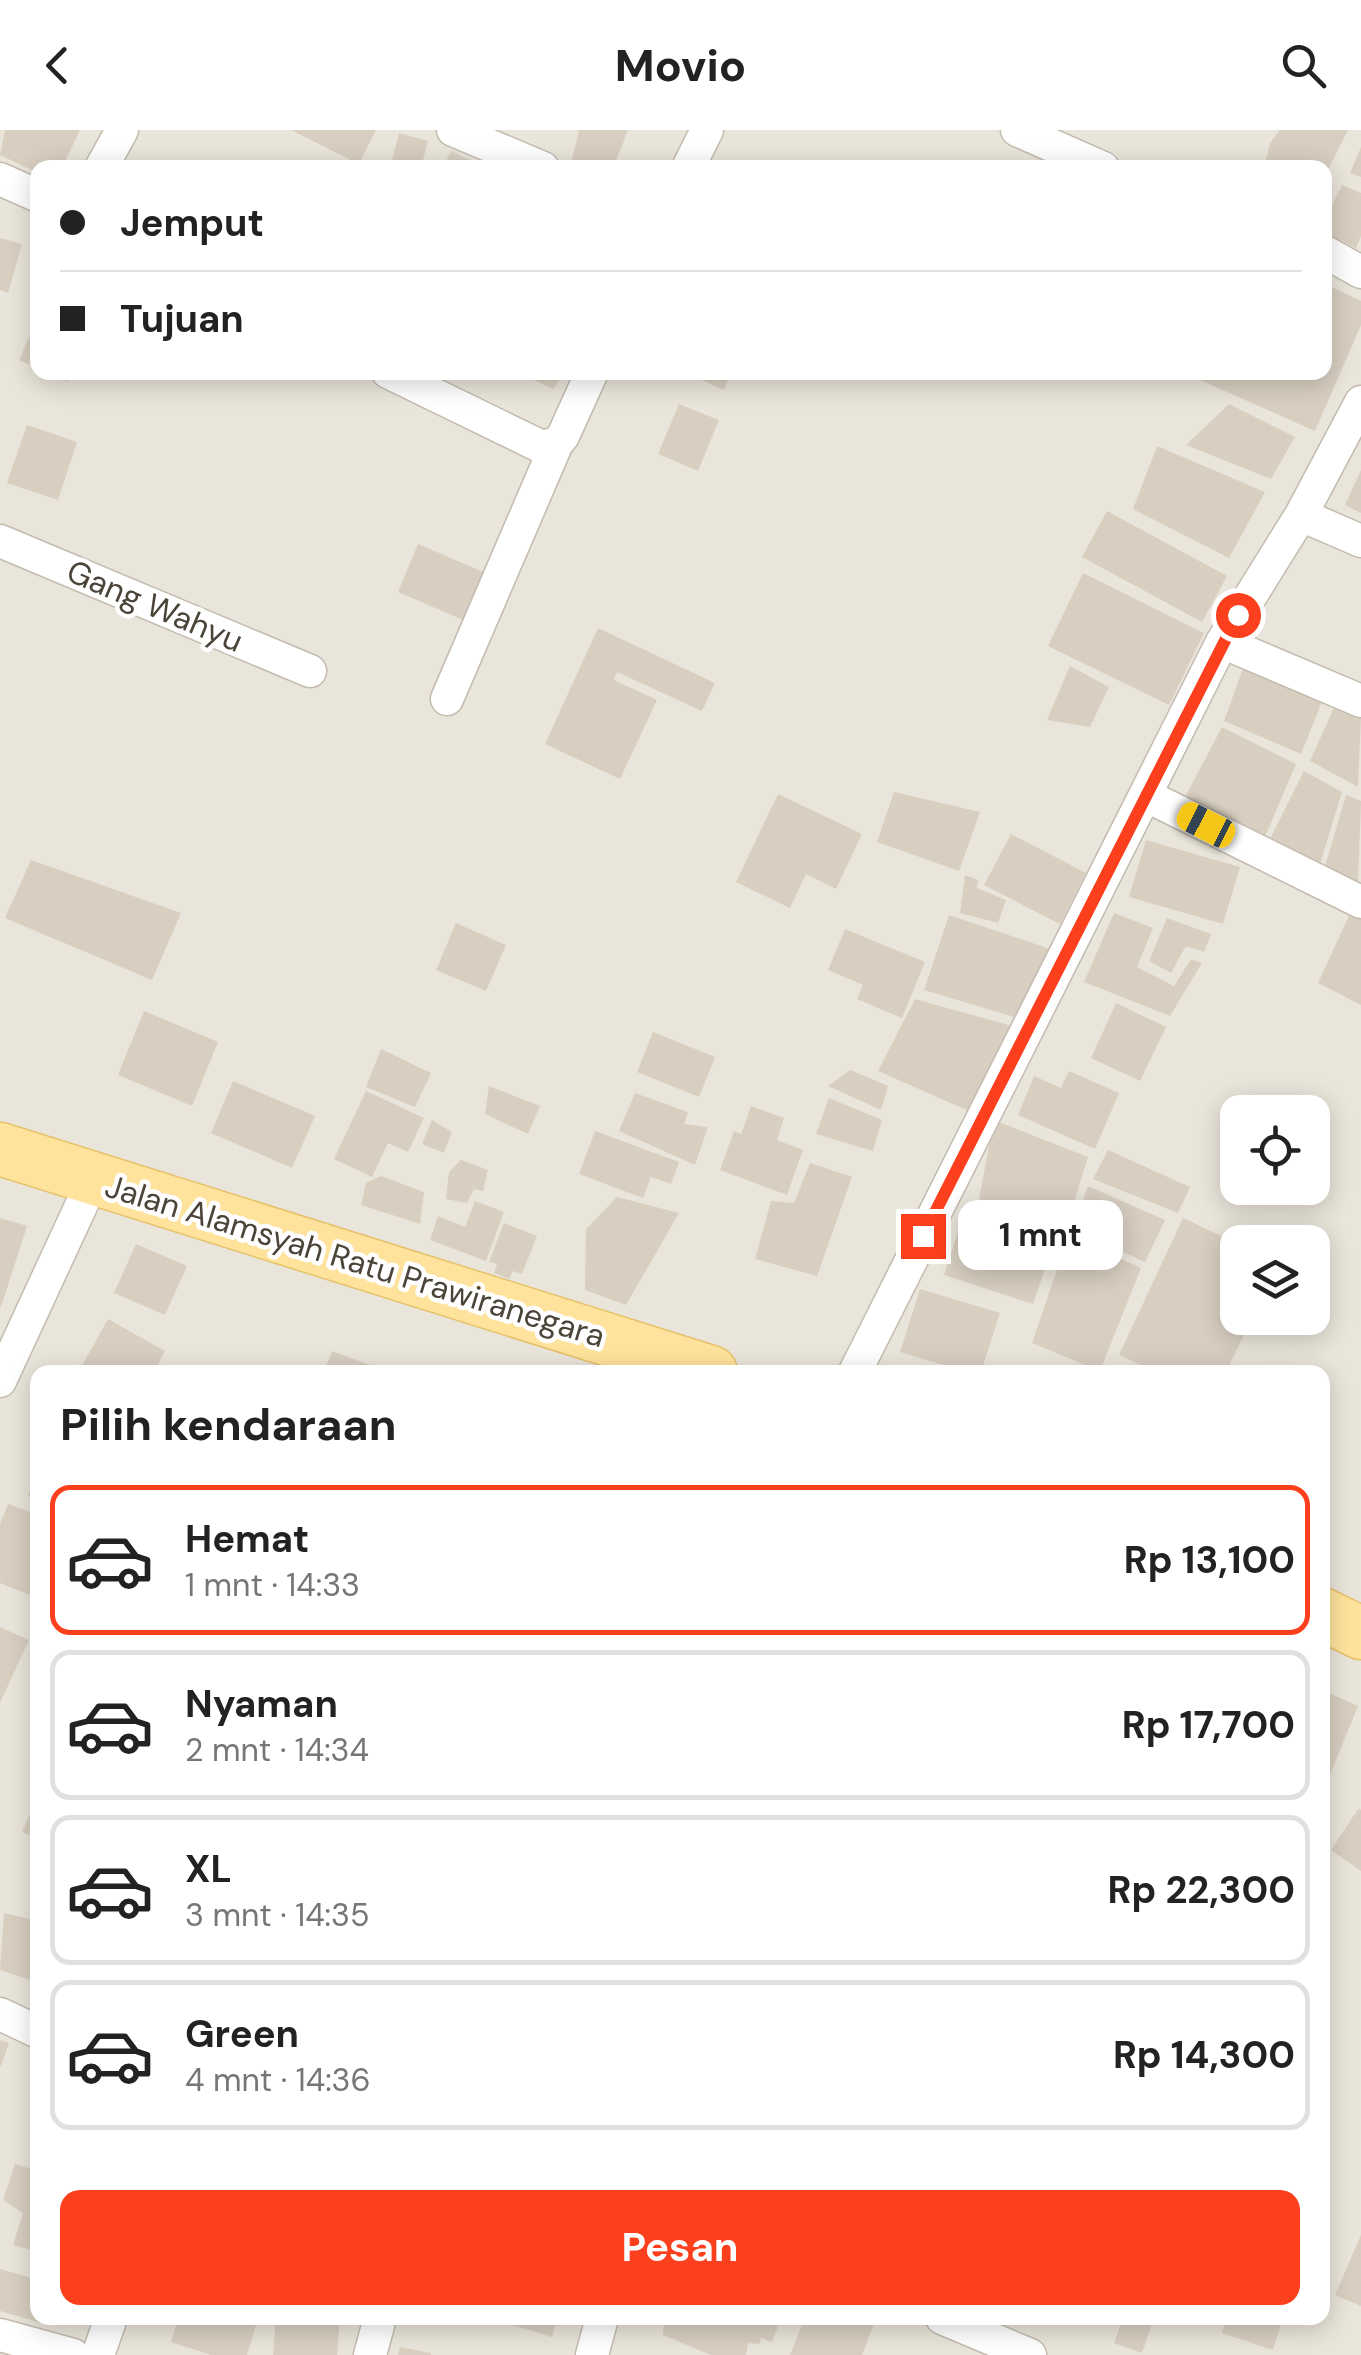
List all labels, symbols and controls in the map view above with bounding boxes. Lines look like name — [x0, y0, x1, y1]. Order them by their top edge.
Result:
text: Movio — [615, 36, 746, 95]
icon: back — [30, 38, 85, 93]
icon: search — [1276, 38, 1331, 93]
text: Jemput — [120, 198, 264, 248]
text: Tujuan — [120, 294, 244, 344]
street label: Gang Wahyu — [61, 550, 249, 662]
route start — [1216, 593, 1261, 638]
car — [1172, 798, 1240, 852]
map controls — [1220, 1095, 1330, 1335]
button: locate — [1220, 1095, 1330, 1205]
street label: Jalan Alamsyah Ratu Prawiranegara — [100, 1165, 610, 1357]
callout: 1 mnt — [958, 1201, 1123, 1271]
route end — [901, 1214, 946, 1259]
text: 1 mnt — [999, 1214, 1082, 1256]
button: layers — [1220, 1225, 1330, 1335]
text: Pilih kendaraan — [60, 1395, 396, 1454]
text: Hemat — [185, 1514, 309, 1564]
icon: car — [65, 1515, 155, 1605]
text: Rp 13,100 — [1124, 1535, 1295, 1585]
text: 1 mnt · 14:33 — [185, 1564, 360, 1606]
text: Nyaman — [185, 1679, 338, 1729]
icon: car — [65, 1680, 155, 1770]
text: Rp 17,700 — [1122, 1700, 1295, 1750]
text: 2 mnt · 14:34 — [185, 1729, 369, 1771]
text: XL — [185, 1844, 232, 1894]
icon: car — [65, 1845, 155, 1935]
text: Rp 22,300 — [1108, 1865, 1295, 1915]
text: 3 mnt · 14:35 — [185, 1894, 370, 1936]
text: Green — [185, 2009, 299, 2059]
icon: car — [65, 2010, 155, 2100]
text: Rp 14,300 — [1113, 2030, 1295, 2080]
text: 4 mnt · 14:36 — [185, 2059, 371, 2101]
button: Pesan — [60, 2190, 1300, 2305]

